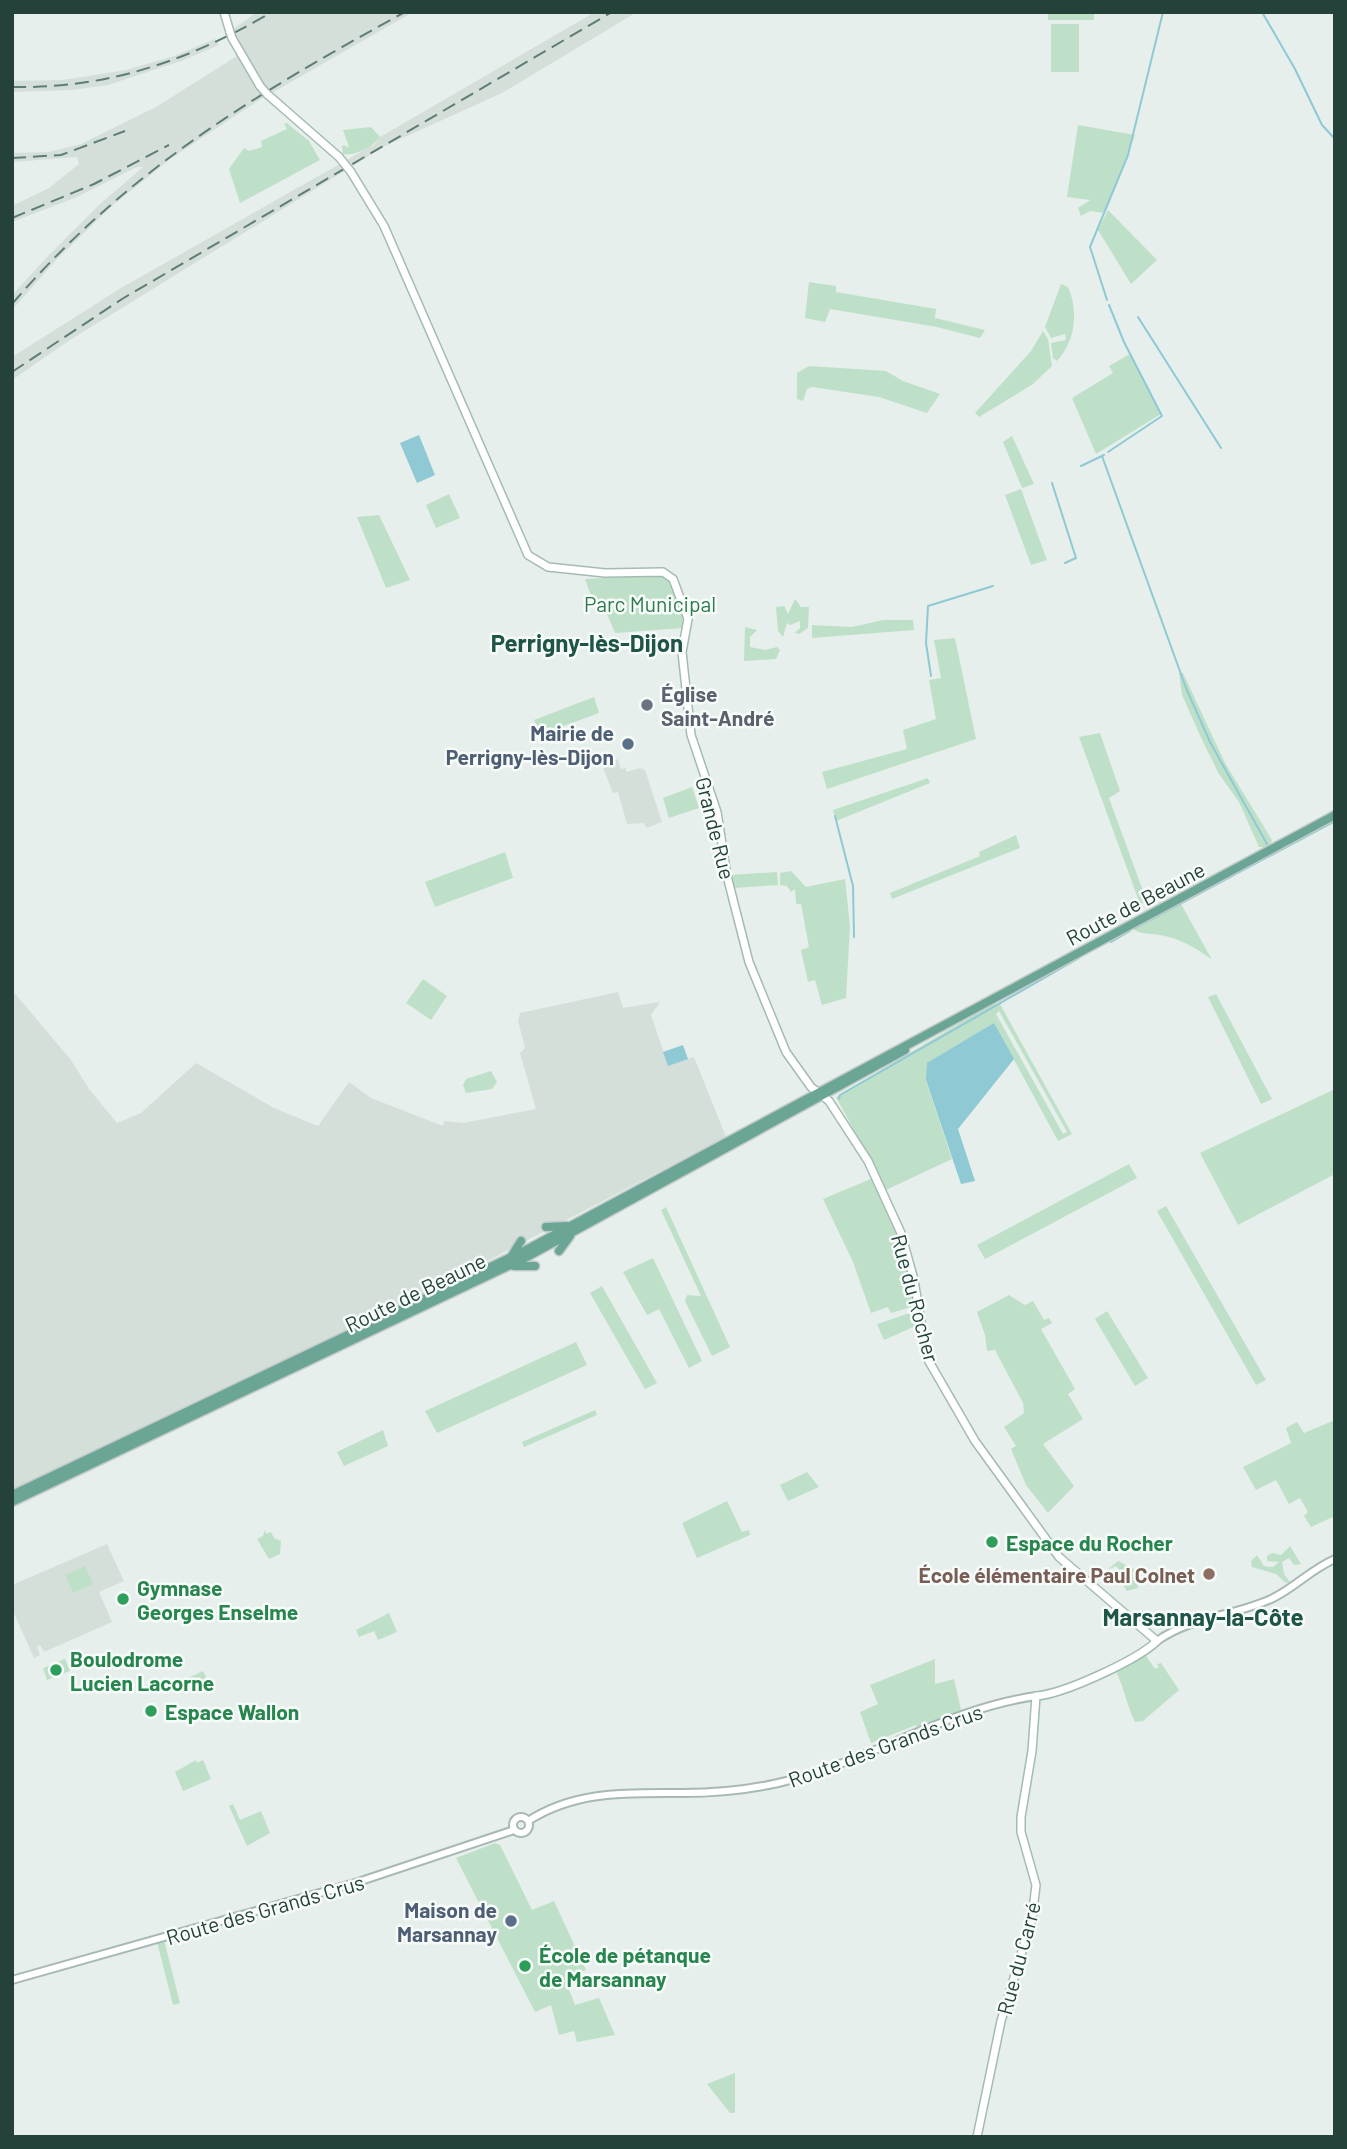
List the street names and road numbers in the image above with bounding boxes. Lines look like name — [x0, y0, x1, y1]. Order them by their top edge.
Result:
street label: Grande Rue — [691, 774, 741, 882]
street label: Route de Beaune — [1061, 856, 1209, 950]
street label: Rue du Rocher — [887, 1231, 945, 1365]
street label: Route de Beaune — [340, 1247, 490, 1337]
street label: Route des Grands Crus — [784, 1698, 986, 1792]
street label: Route des Grands Crus — [163, 1869, 367, 1949]
street label: Rue du Carré — [991, 1899, 1045, 2017]

